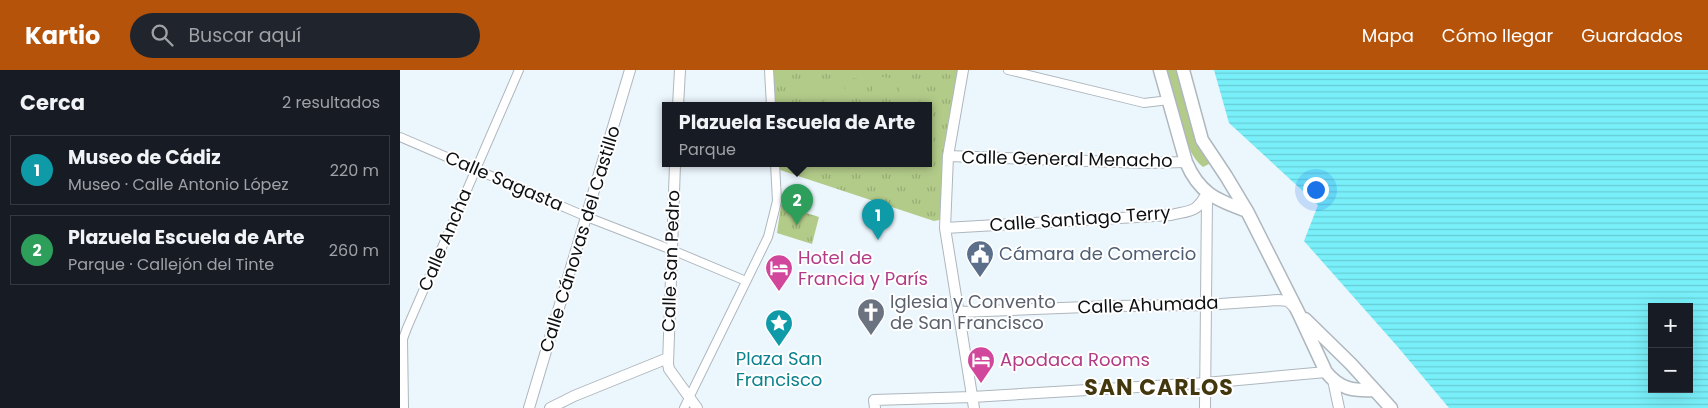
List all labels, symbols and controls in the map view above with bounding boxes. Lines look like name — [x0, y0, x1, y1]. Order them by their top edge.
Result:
search box — [130, 13, 480, 58]
text: Kartio — [25, 19, 100, 52]
icon: search — [148, 21, 176, 49]
text: Buscar aquí — [188, 22, 301, 49]
text: Mapa — [1362, 23, 1414, 48]
text: Cómo llegar — [1442, 23, 1553, 48]
text: Guardados — [1581, 23, 1683, 48]
text: Cerca — [20, 88, 85, 117]
text: 2 resultados — [282, 91, 380, 114]
popup — [662, 102, 932, 167]
text: Plazuela Escuela de Arte — [679, 109, 915, 136]
street label: Calle Cánovas del Castillo — [533, 122, 626, 355]
text: Parque — [679, 138, 736, 161]
text: Museo de Cádiz — [68, 144, 221, 171]
street label: Calle Sagasta — [441, 144, 567, 217]
street label: Calle General Menacho — [961, 144, 1173, 173]
text: 1 — [34, 159, 40, 182]
text: 220 m — [330, 159, 379, 182]
text: Museo · Calle Antonio López — [68, 173, 289, 196]
your location — [1303, 177, 1329, 203]
pin: 2 — [781, 184, 813, 225]
street label: Calle Ancha — [412, 185, 477, 295]
street label: Calle San Pedro — [656, 190, 685, 332]
pin: 1 — [862, 199, 894, 240]
street label: Calle Santiago Terry — [989, 200, 1171, 237]
text: Plazuela Escuela de Arte — [68, 224, 304, 251]
text: 2 — [32, 239, 42, 262]
text: 260 m — [329, 239, 379, 262]
public building icon: Cámara de Comercio — [965, 239, 995, 278]
place label: Cámara de Comercio — [999, 241, 1196, 266]
place label: Hotel de Francia y París — [798, 245, 928, 291]
text: Parque · Callejón del Tinte — [68, 253, 274, 276]
hotel icon: Hotel de Francia y París — [764, 253, 794, 292]
place label: Iglesia y Convento de San Francisco — [890, 289, 1056, 335]
street label: Calle Ahumada — [1077, 290, 1219, 319]
church icon: Iglesia y Convento de San Francisco — [856, 297, 886, 336]
map controls — [1648, 303, 1693, 393]
button: + — [1648, 303, 1693, 348]
place icon: Plaza San Francisco — [764, 308, 794, 347]
hotel icon: Apodaca Rooms — [966, 345, 996, 384]
place label: Plaza San Francisco — [736, 346, 822, 392]
place label: Apodaca Rooms — [1000, 347, 1150, 372]
button: − — [1648, 348, 1693, 393]
district label: SAN CARLOS — [1084, 372, 1234, 403]

